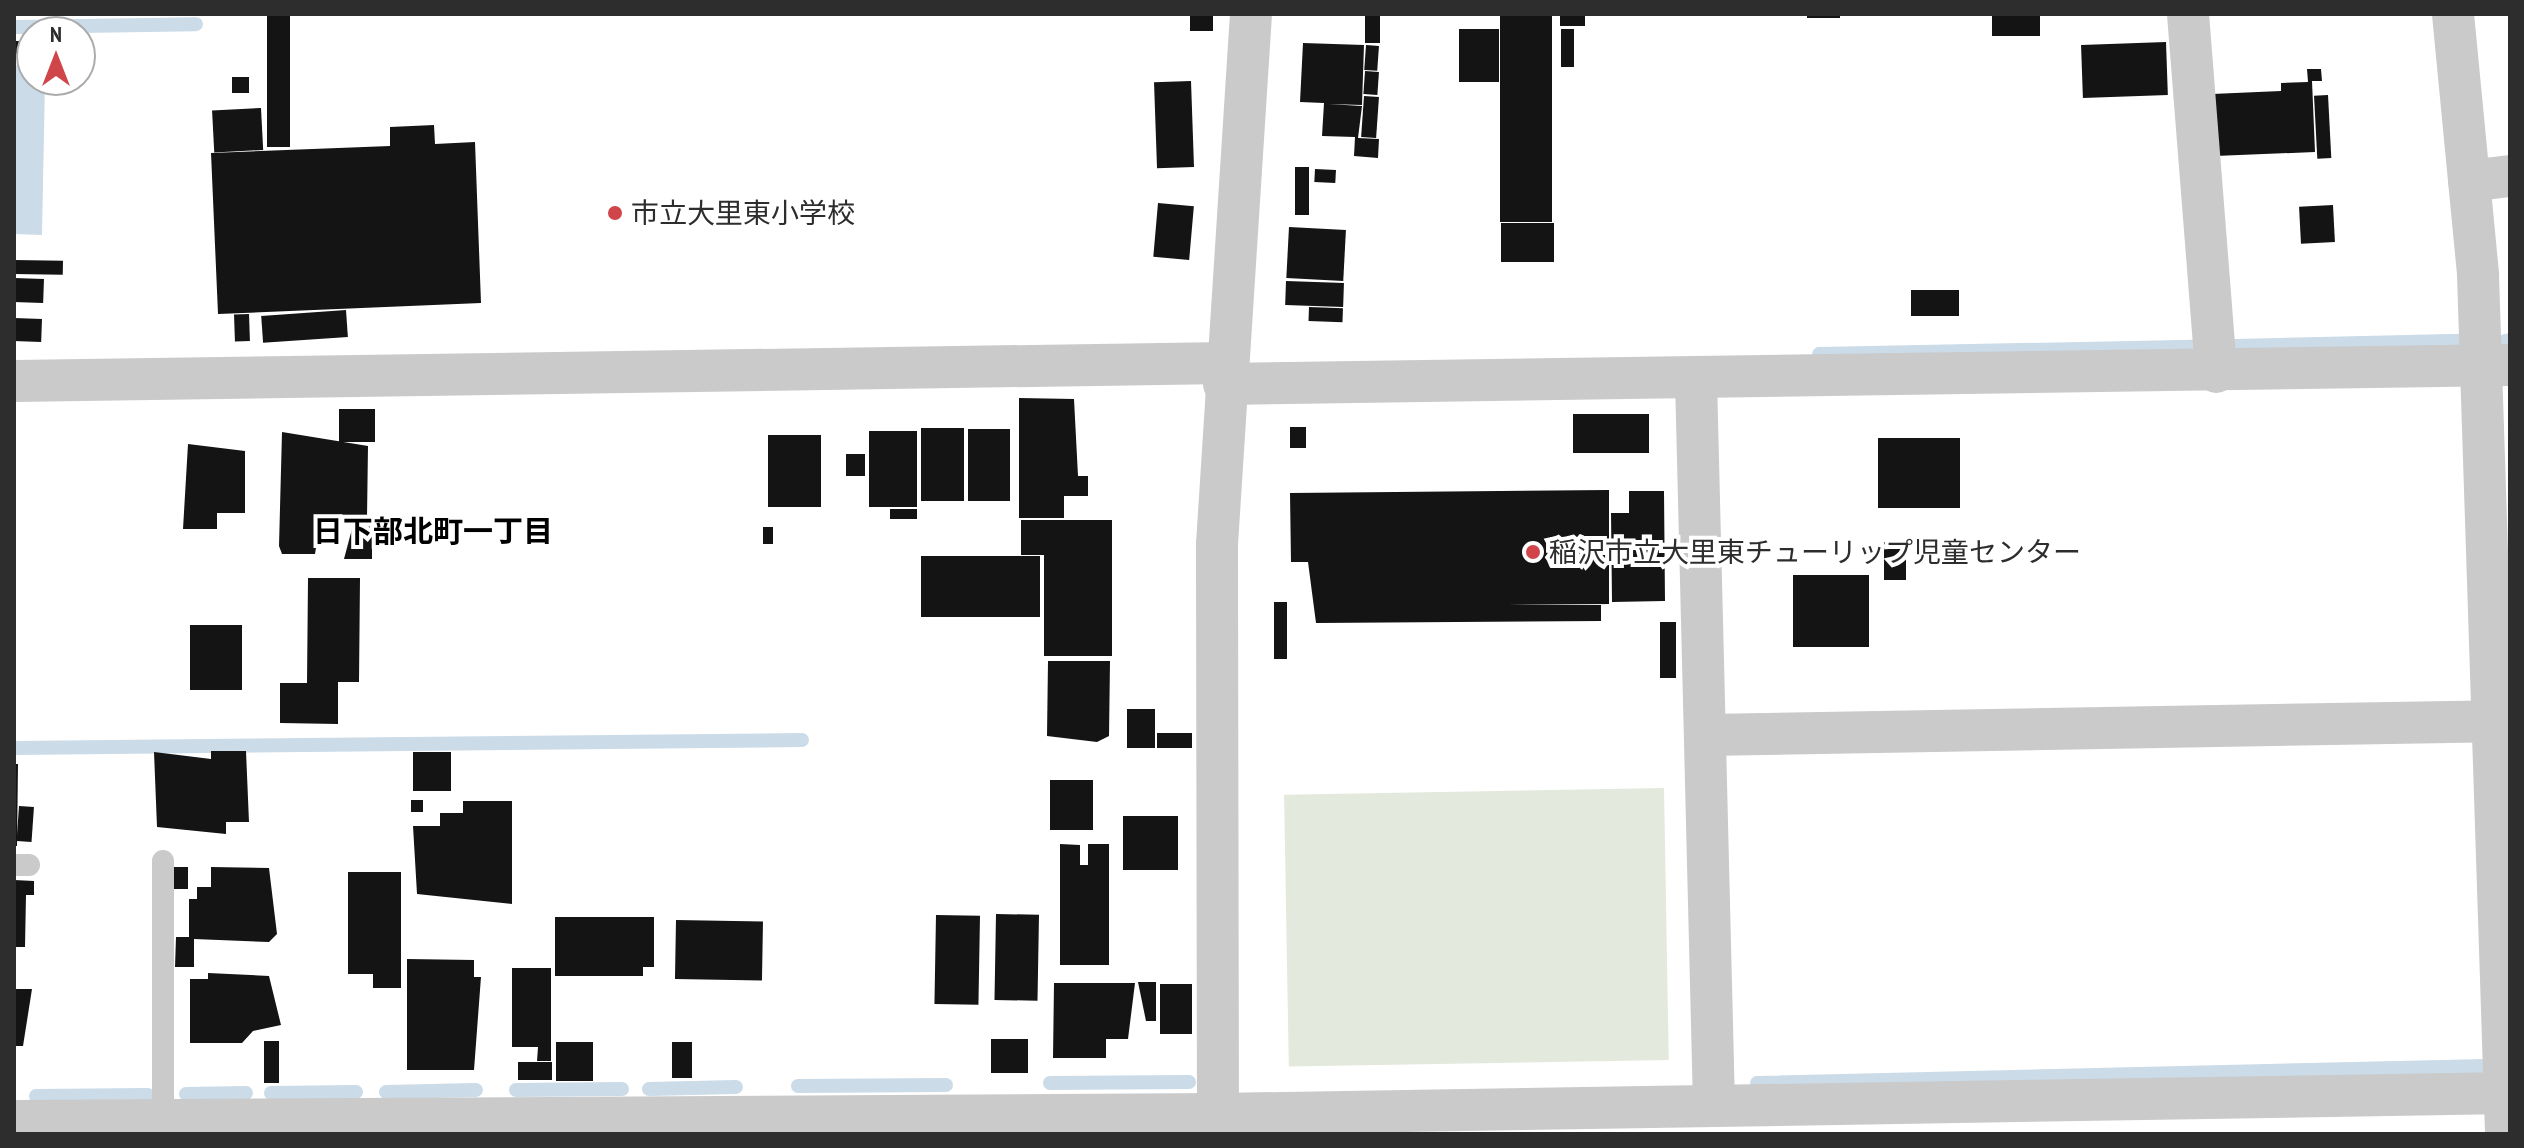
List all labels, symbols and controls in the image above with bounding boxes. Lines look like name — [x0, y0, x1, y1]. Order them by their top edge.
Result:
north arrow — [16, 16, 96, 96]
text: N — [50, 20, 62, 48]
place label: 市立大里東小学校 — [631, 196, 855, 230]
marker: 市立大里東小学校 — [606, 204, 624, 222]
district label: 日下部北町一丁目 — [313, 513, 553, 549]
place label: 稲沢市立大里東チューリップ児童センター — [1549, 535, 2081, 569]
marker: 稲沢市立大里東チューリップ児童センター — [1524, 543, 1542, 561]

